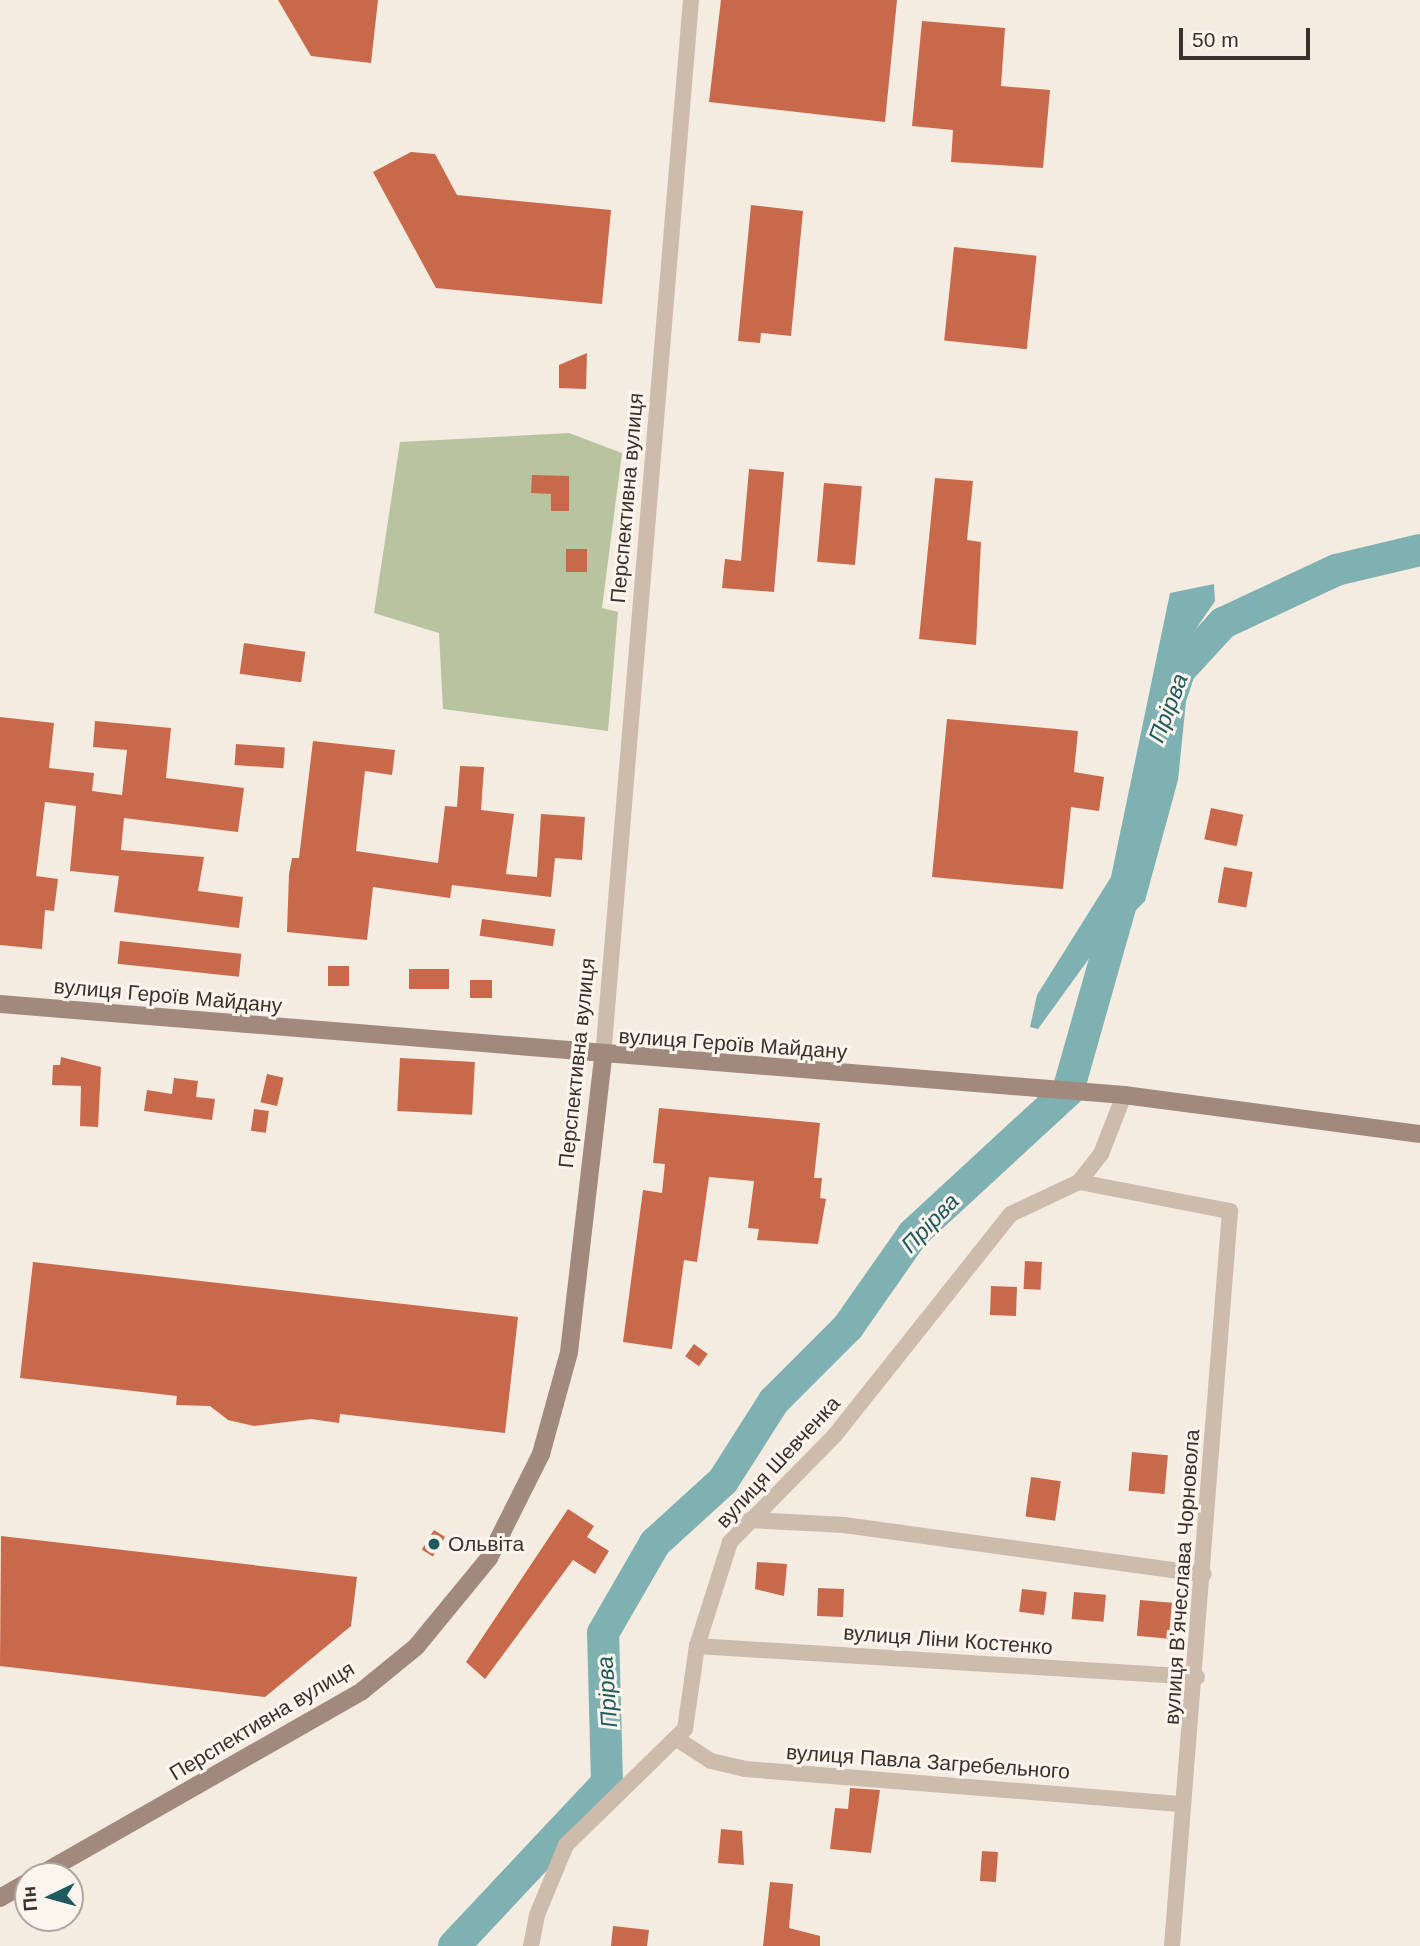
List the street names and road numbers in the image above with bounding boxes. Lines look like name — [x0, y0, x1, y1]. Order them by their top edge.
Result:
street label: Перспективна вулиця — [605, 392, 649, 604]
street label: Перспективна вулиця — [553, 957, 601, 1169]
street label: вулиця Героїв Майдану — [53, 973, 283, 1019]
street label: вулиця Героїв Майдану — [618, 1023, 848, 1065]
street label: вулиця Шевченка — [711, 1391, 845, 1533]
street label: вулиця Вʼячеслава Чорновола — [1159, 1428, 1205, 1726]
street label: вулиця Ліни Костенко — [843, 1620, 1053, 1660]
street label: Перспективна вулиця — [165, 1656, 359, 1786]
street label: вулиця Павла Загребельного — [785, 1740, 1071, 1784]

